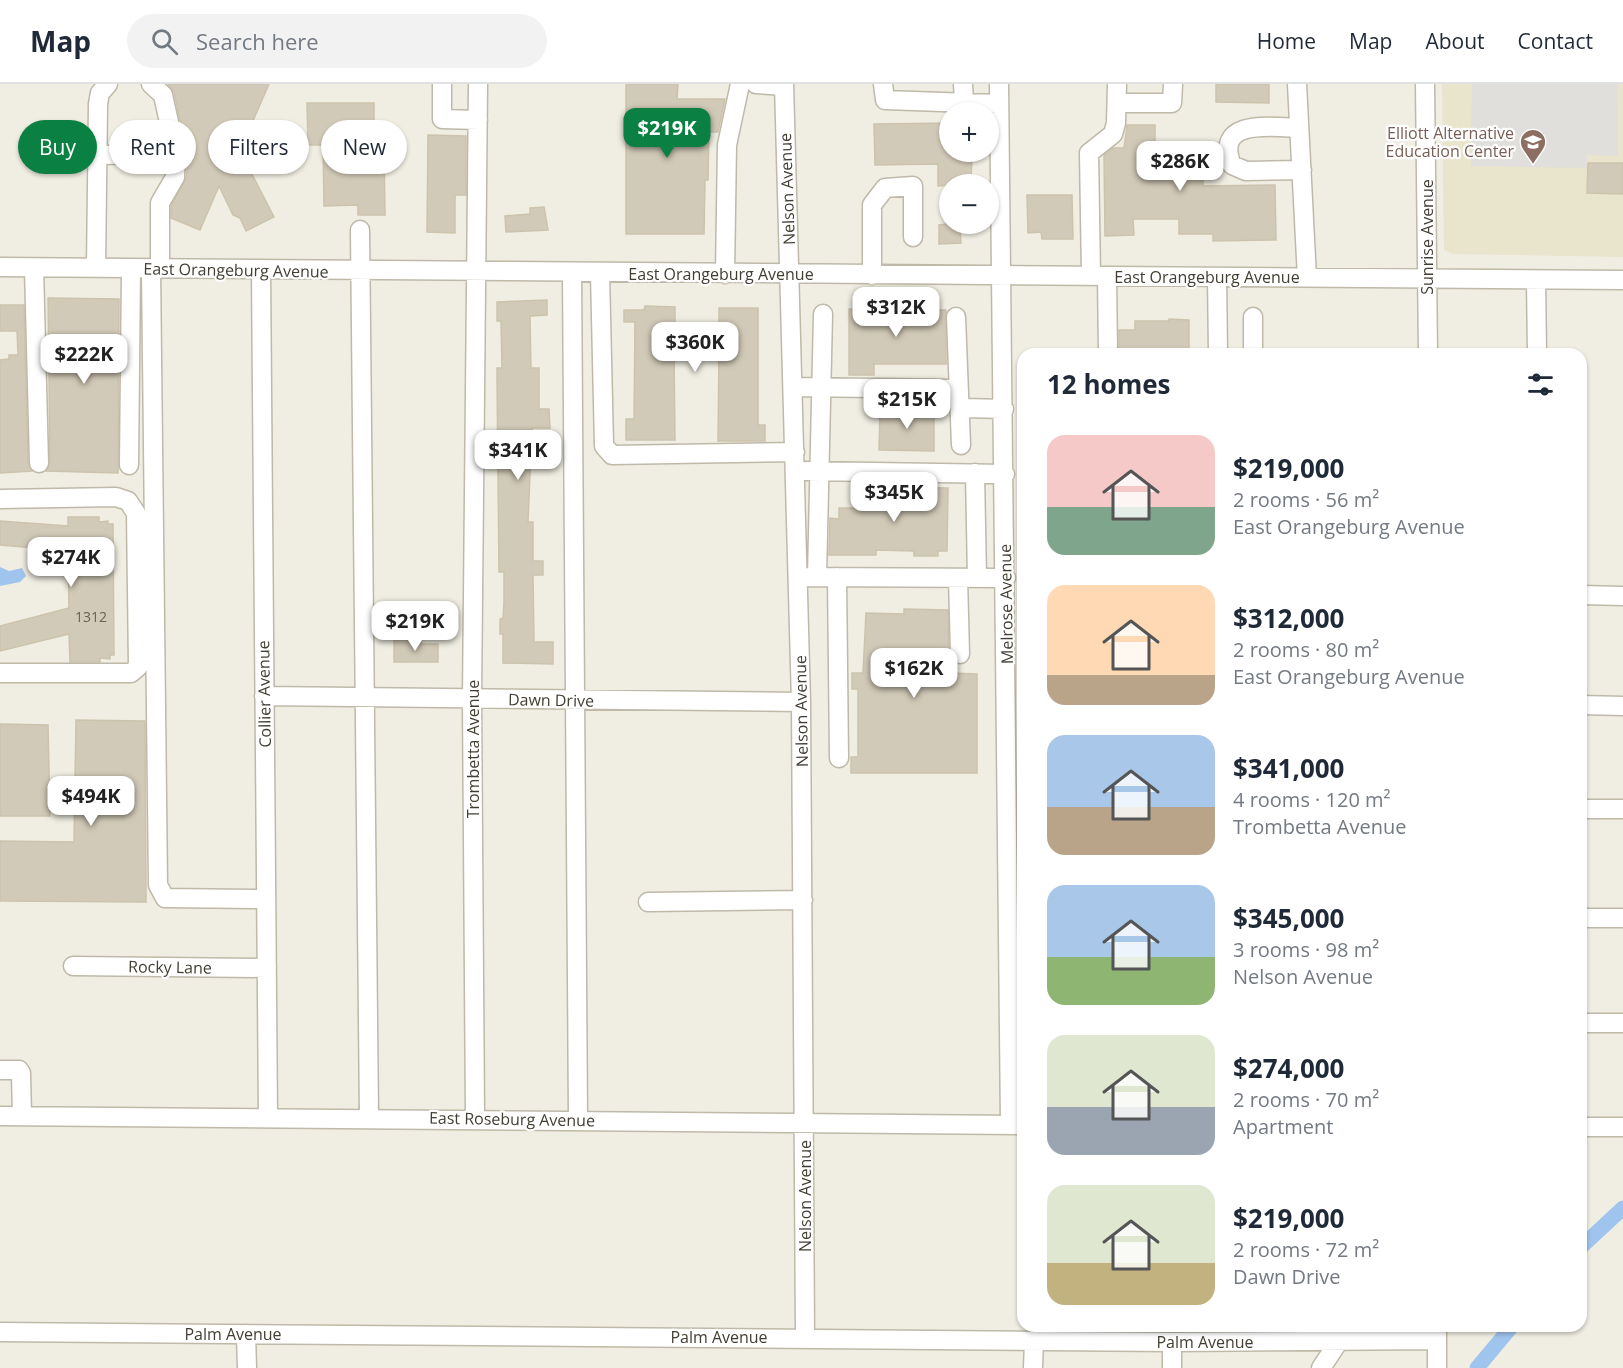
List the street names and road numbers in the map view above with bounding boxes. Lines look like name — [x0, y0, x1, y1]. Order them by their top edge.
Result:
street label: Nelson Avenue — [774, 133, 800, 245]
street label: Sunrise Avenue — [1416, 179, 1438, 295]
street label: East Orangeburg Avenue — [143, 257, 329, 283]
street label: East Orangeburg Avenue — [628, 263, 814, 285]
street label: East Orangeburg Avenue — [1114, 266, 1300, 288]
street label: Melrose Avenue — [994, 544, 1018, 664]
street label: Collier Avenue — [252, 640, 276, 748]
street label: Nelson Avenue — [789, 655, 813, 767]
street label: Trombetta Avenue — [462, 680, 484, 818]
street label: Dawn Drive — [508, 688, 594, 712]
street label: Rocky Lane — [128, 955, 212, 979]
street label: East Roseburg Avenue — [429, 1107, 595, 1131]
street label: Nelson Avenue — [794, 1140, 816, 1252]
street label: Palm Avenue — [184, 1323, 282, 1345]
street label: Palm Avenue — [670, 1326, 768, 1348]
street label: Palm Avenue — [1156, 1331, 1254, 1353]

